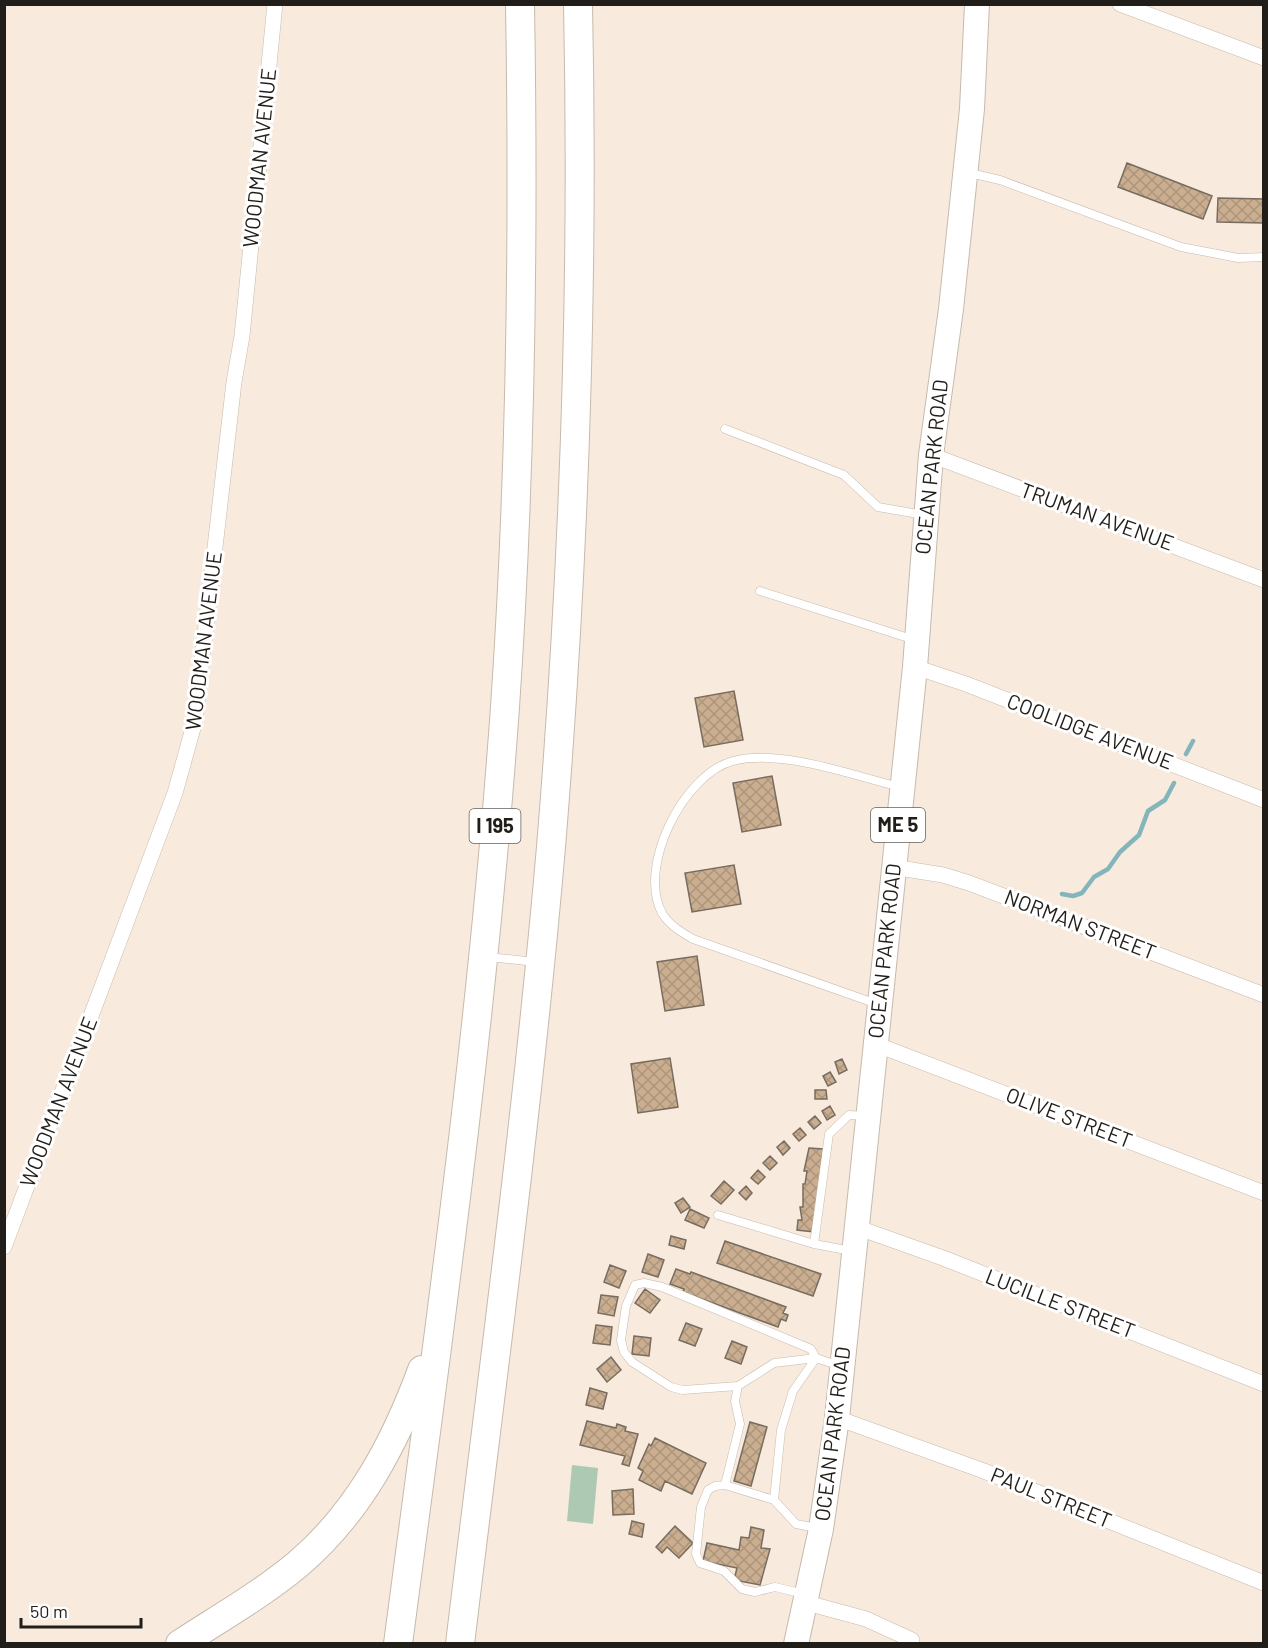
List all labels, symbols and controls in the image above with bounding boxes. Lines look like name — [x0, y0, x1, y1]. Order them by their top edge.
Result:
street label: WOODMAN AVENUE — [237, 67, 280, 249]
street label: OCEAN PARK ROAD — [909, 378, 952, 556]
street label: TRUMAN AVENUE — [1017, 476, 1178, 555]
street label: WOODMAN AVENUE — [179, 550, 226, 732]
street label: COOLIDGE AVENUE — [1004, 687, 1177, 774]
road number: ME 5 — [871, 808, 925, 842]
road number: I 195 — [470, 809, 520, 843]
street label: OCEAN PARK ROAD — [862, 862, 905, 1040]
street label: NORMAN STREET — [1001, 883, 1160, 964]
street label: WOODMAN AVENUE — [14, 1013, 102, 1190]
street label: OLIVE STREET — [1003, 1081, 1136, 1152]
street label: LUCILLE STREET — [982, 1263, 1139, 1343]
street label: OCEAN PARK ROAD — [808, 1345, 855, 1523]
street label: PAUL STREET — [987, 1461, 1116, 1532]
scale bar — [21, 1591, 141, 1629]
text: 50 m — [30, 1600, 68, 1622]

